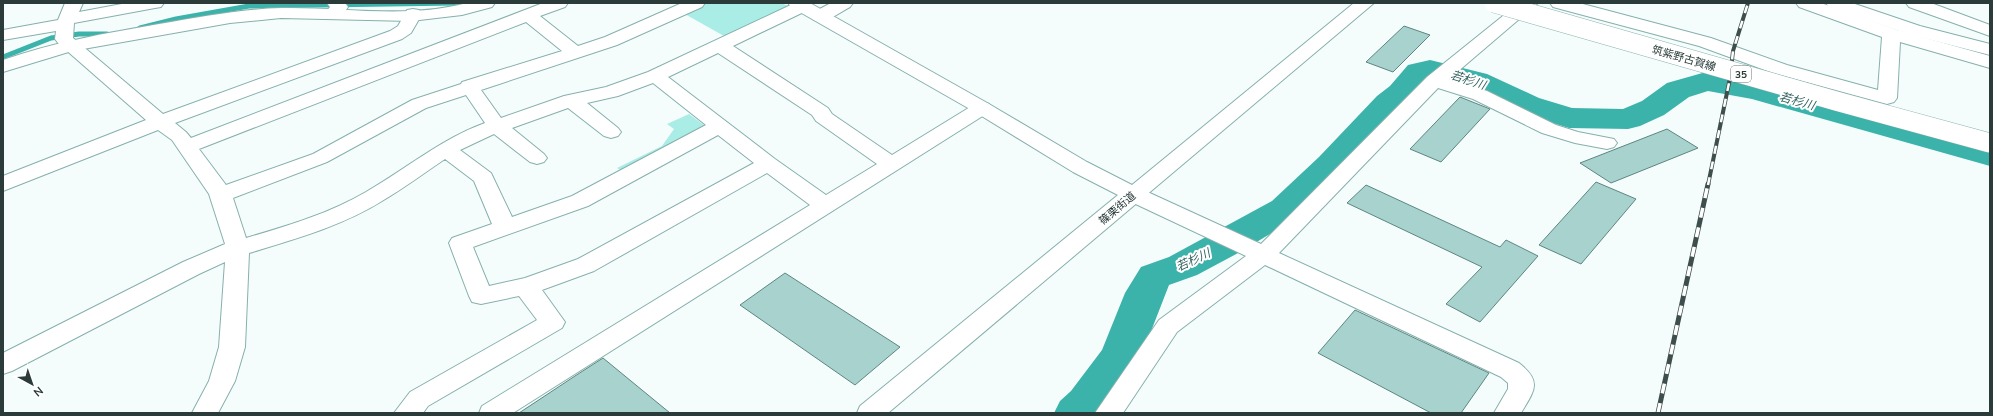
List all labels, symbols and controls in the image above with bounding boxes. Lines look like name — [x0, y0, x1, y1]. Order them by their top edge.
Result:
street label: 筑紫野古賀線 — [1650, 42, 1718, 75]
road number: 35 — [1731, 66, 1751, 82]
water label: 若杉川 — [1448, 67, 1489, 94]
water label: 若杉川 — [1777, 88, 1818, 114]
street label: 篠栗街道 — [1096, 188, 1139, 228]
water label: 若杉川 — [1173, 244, 1215, 275]
north arrow — [12, 364, 52, 404]
text: N — [30, 383, 46, 400]

